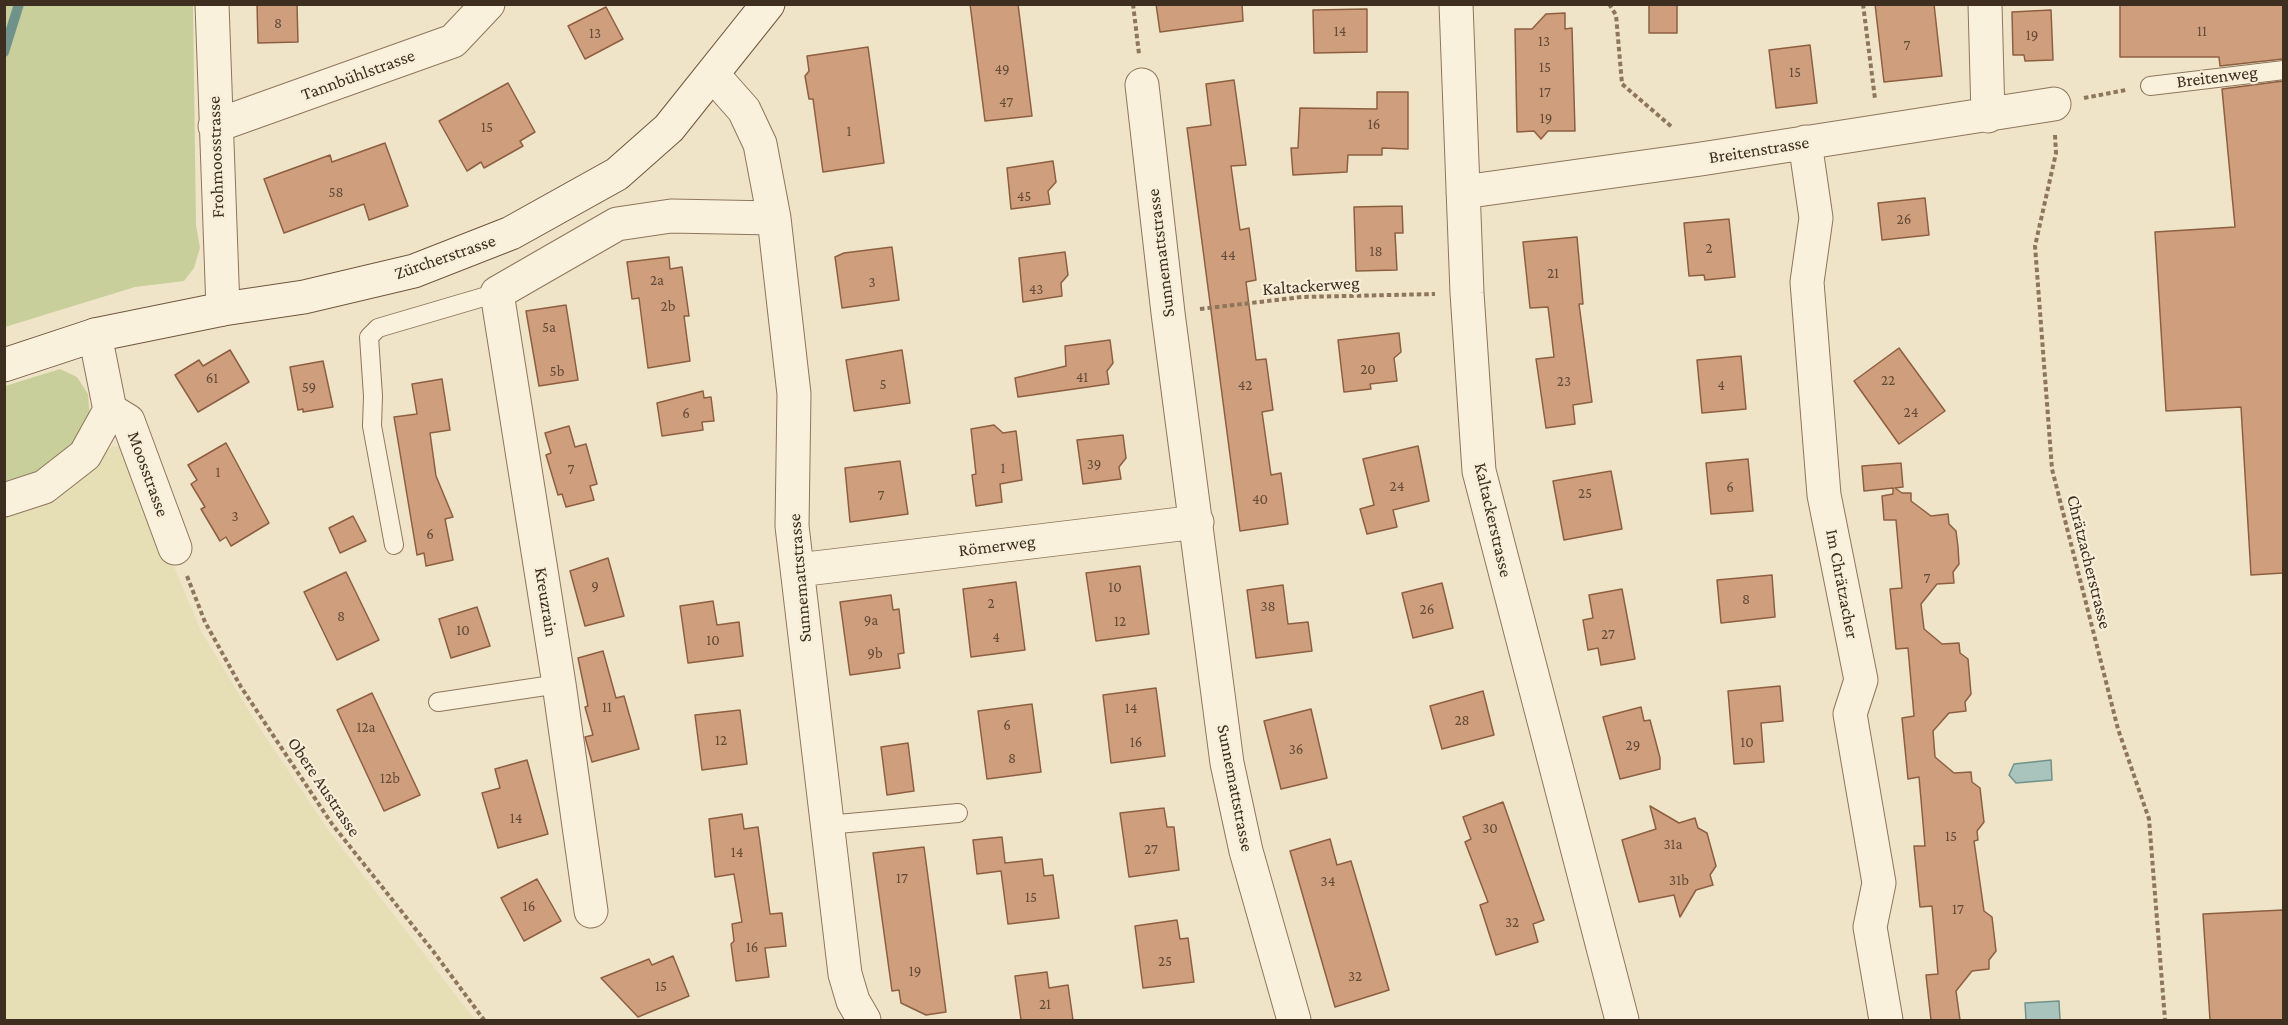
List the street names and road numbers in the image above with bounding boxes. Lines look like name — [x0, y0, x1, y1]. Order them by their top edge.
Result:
street label: Tannbühlstrasse — [298, 44, 418, 106]
street label: Breitenweg — [2175, 61, 2259, 93]
street label: Frohmoosstrasse — [203, 96, 229, 218]
street label: Breitenstrasse — [1707, 131, 1811, 169]
street label: Sunnemattstrasse — [1142, 188, 1180, 318]
street label: Zürcherstrasse — [392, 230, 498, 284]
street label: Kaltackerweg — [1262, 272, 1360, 300]
street label: Moosstrasse — [123, 428, 173, 520]
street label: Kaltackerstrasse — [1469, 461, 1517, 579]
street label: Chrätzacherstrasse — [2062, 493, 2116, 631]
street label: Sunnemattstrasse — [784, 513, 816, 643]
street label: Im Chrätzacher — [1821, 527, 1863, 641]
street label: Römerweg — [957, 531, 1037, 561]
street label: Kreuzrain — [530, 566, 562, 638]
street label: Sunnemattstrasse — [1212, 723, 1258, 853]
street label: Obere Austrasse — [283, 733, 365, 841]

